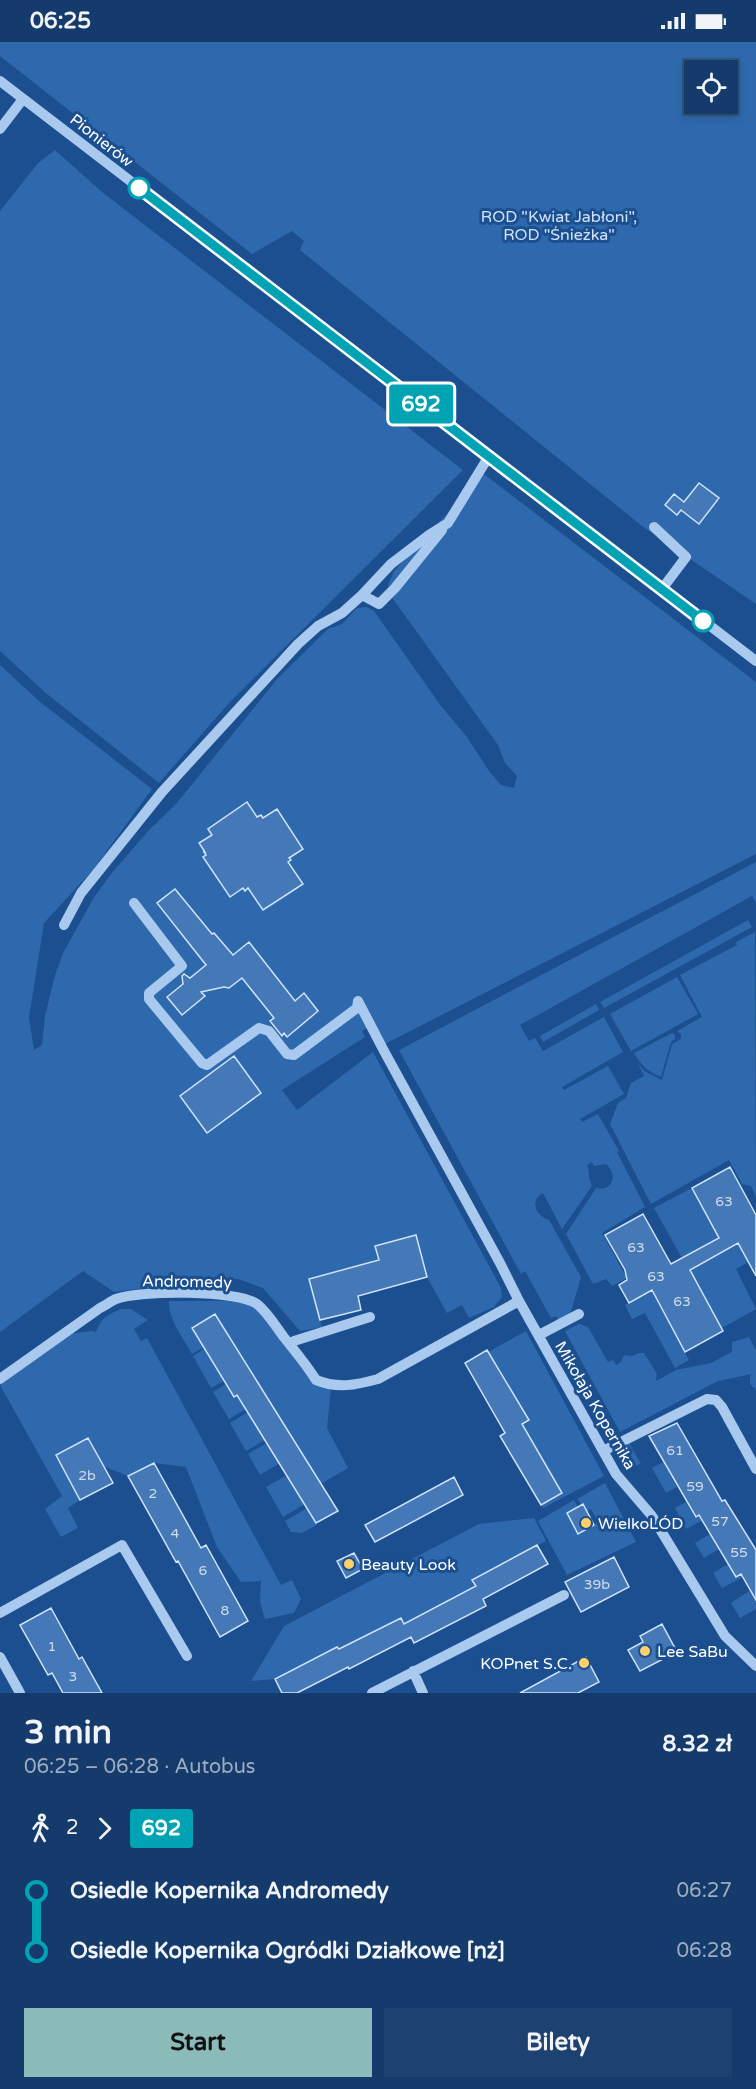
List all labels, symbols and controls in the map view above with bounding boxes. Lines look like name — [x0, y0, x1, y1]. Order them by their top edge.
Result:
text: 06:25 — [30, 8, 91, 34]
map controls — [684, 60, 738, 114]
button: locate — [684, 60, 738, 114]
street label: Pionierów — [66, 110, 137, 172]
unlabelled marker — [128, 177, 150, 199]
park label: ROD "Kwiat Jabłoni", ROD "Śnieżka" — [481, 207, 637, 245]
line badge: 692 — [386, 384, 456, 424]
text: 692 — [401, 392, 441, 417]
unlabelled marker — [692, 610, 714, 632]
house number: 63 — [715, 1193, 733, 1210]
house number: 63 — [627, 1239, 645, 1256]
house number: 63 — [647, 1268, 665, 1285]
street label: Andromedy — [142, 1271, 232, 1293]
house number: 63 — [673, 1293, 691, 1310]
street label: Mikołaja Kopernika — [550, 1338, 640, 1473]
house number: 61 — [666, 1442, 684, 1459]
house number: 2b — [78, 1467, 96, 1484]
house number: 59 — [686, 1478, 704, 1495]
house number: 2 — [149, 1485, 157, 1502]
house number: 57 — [711, 1513, 729, 1530]
place label: WielkoLÓD — [598, 1514, 683, 1534]
marker: WielkoLÓD — [579, 1516, 593, 1530]
house number: 4 — [171, 1525, 180, 1542]
house number: 55 — [730, 1544, 748, 1561]
place label: Beauty Look — [361, 1555, 456, 1575]
marker: Beauty Look — [342, 1557, 356, 1571]
house number: 6 — [199, 1562, 208, 1579]
house number: 39b — [584, 1576, 610, 1593]
house number: 8 — [221, 1602, 230, 1619]
house number: 1 — [48, 1638, 56, 1655]
place label: Lee SaBu — [657, 1642, 728, 1662]
marker: Lee SaBu — [638, 1644, 652, 1658]
place label: KOPnet S.C. — [480, 1654, 572, 1674]
marker: KOPnet S.C. — [577, 1656, 591, 1670]
house number: 3 — [69, 1668, 77, 1685]
text: 3 min — [24, 1713, 112, 1752]
text: 8.32 zł — [662, 1731, 732, 1757]
text: 06:25 – 06:28 · Autobus — [24, 1755, 255, 1779]
icon: walk — [24, 1812, 57, 1845]
icon: forward — [88, 1812, 121, 1845]
text: 2 — [66, 1816, 79, 1840]
text: 692 — [142, 1816, 181, 1841]
text: Osiedle Kopernika Andromedy — [70, 1878, 389, 1904]
text: 06:27 — [677, 1879, 732, 1903]
text: Osiedle Kopernika Ogródki Działkowe [nż] — [70, 1938, 505, 1964]
text: 06:28 — [677, 1939, 732, 1963]
button: Start — [24, 2008, 372, 2077]
button: Bilety — [384, 2008, 732, 2077]

